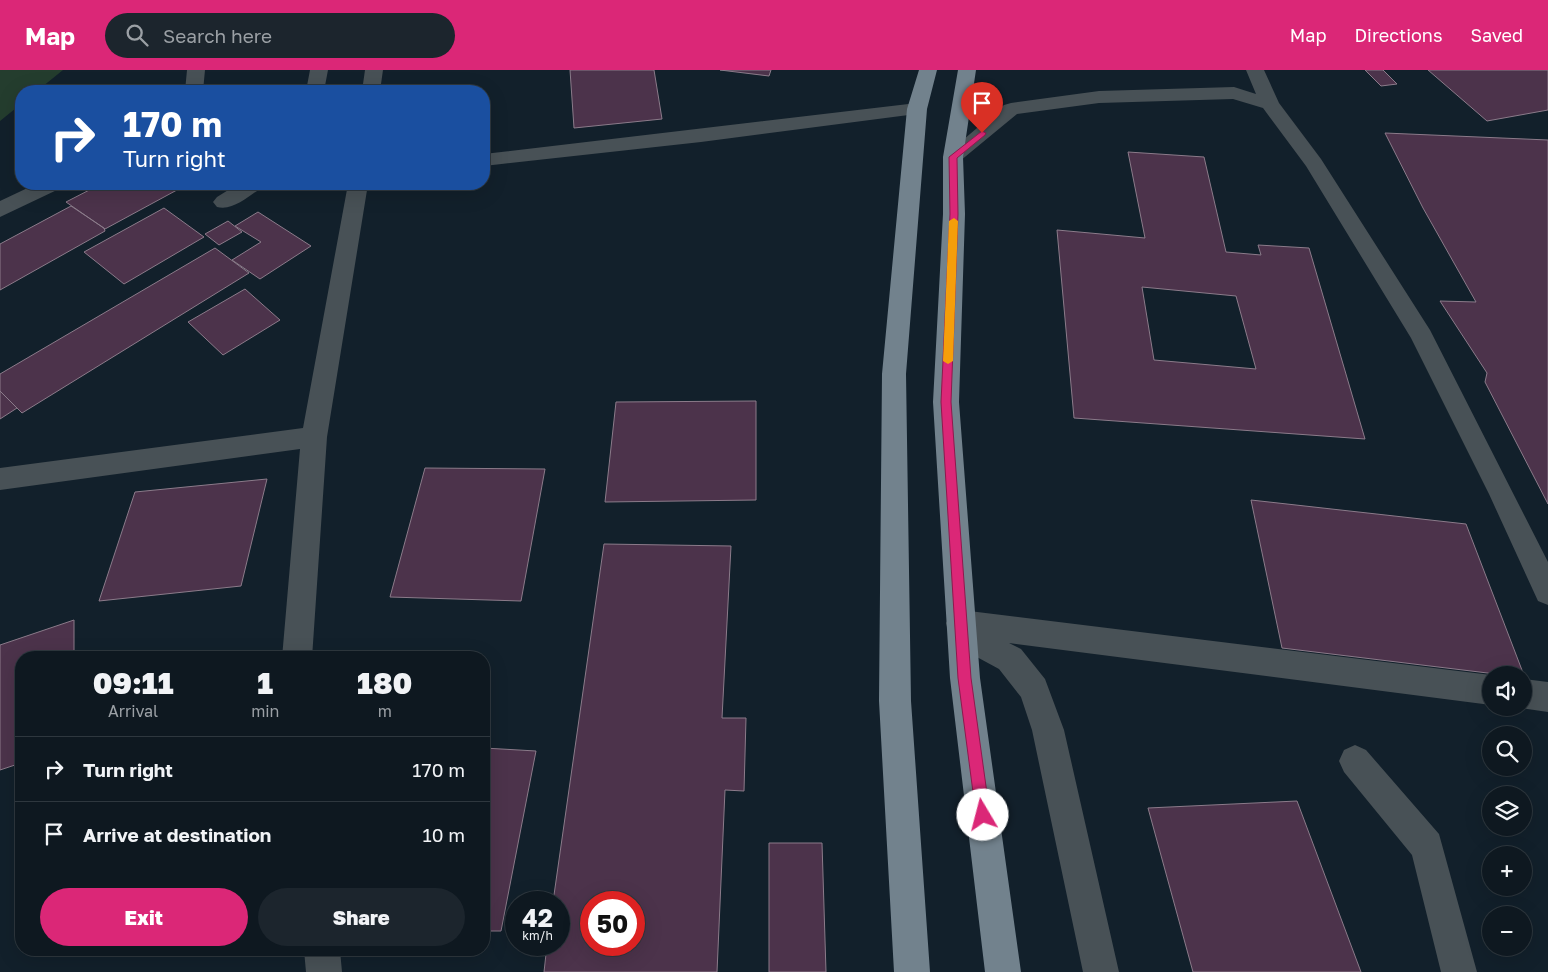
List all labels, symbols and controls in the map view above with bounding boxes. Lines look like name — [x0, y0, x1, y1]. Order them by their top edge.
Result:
search box — [105, 13, 455, 58]
text: Map — [25, 21, 75, 50]
icon: search — [123, 21, 151, 49]
text: Search here — [163, 24, 272, 47]
text: Map — [1290, 24, 1326, 46]
text: Directions — [1354, 24, 1442, 46]
text: Saved — [1470, 24, 1523, 46]
pin — [961, 82, 1003, 133]
icon: arrive — [968, 89, 996, 117]
text: 170 m — [123, 103, 222, 145]
icon: right — [40, 105, 105, 170]
text: Turn right — [123, 145, 226, 172]
text: 09:11 — [93, 665, 174, 701]
text: 1 — [257, 665, 273, 701]
text: 180 — [357, 665, 412, 701]
map controls — [1482, 666, 1532, 956]
button: sound — [1482, 666, 1532, 716]
text: Arrival — [108, 701, 158, 721]
text: min — [251, 701, 279, 721]
text: m — [378, 701, 392, 721]
button: search — [1482, 726, 1532, 776]
icon: right — [40, 755, 68, 783]
text: Turn right — [83, 758, 173, 781]
text: 170 m — [412, 758, 465, 781]
button: layers — [1482, 786, 1532, 836]
position arrow — [956, 788, 1008, 840]
icon: arrive — [40, 820, 68, 848]
text: Arrive at destination — [83, 823, 271, 846]
text: 10 m — [422, 823, 465, 846]
button: + — [1482, 846, 1532, 896]
button: Exit — [40, 888, 248, 946]
button: Share — [258, 888, 465, 946]
speed limit sign: 50 — [580, 891, 645, 956]
text: 42 — [522, 902, 553, 933]
button: − — [1482, 906, 1532, 956]
text: km/h — [522, 928, 553, 943]

